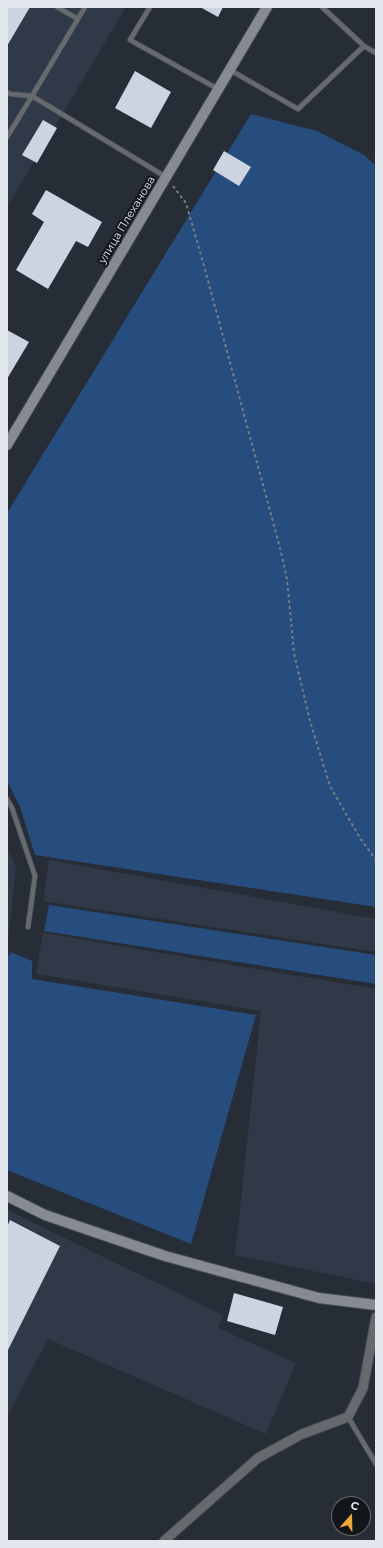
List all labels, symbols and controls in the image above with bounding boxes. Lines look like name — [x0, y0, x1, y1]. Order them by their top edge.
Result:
street label: улица Плеханова — [96, 174, 158, 266]
north arrow — [331, 1496, 371, 1536]
text: С — [349, 1498, 361, 1514]

